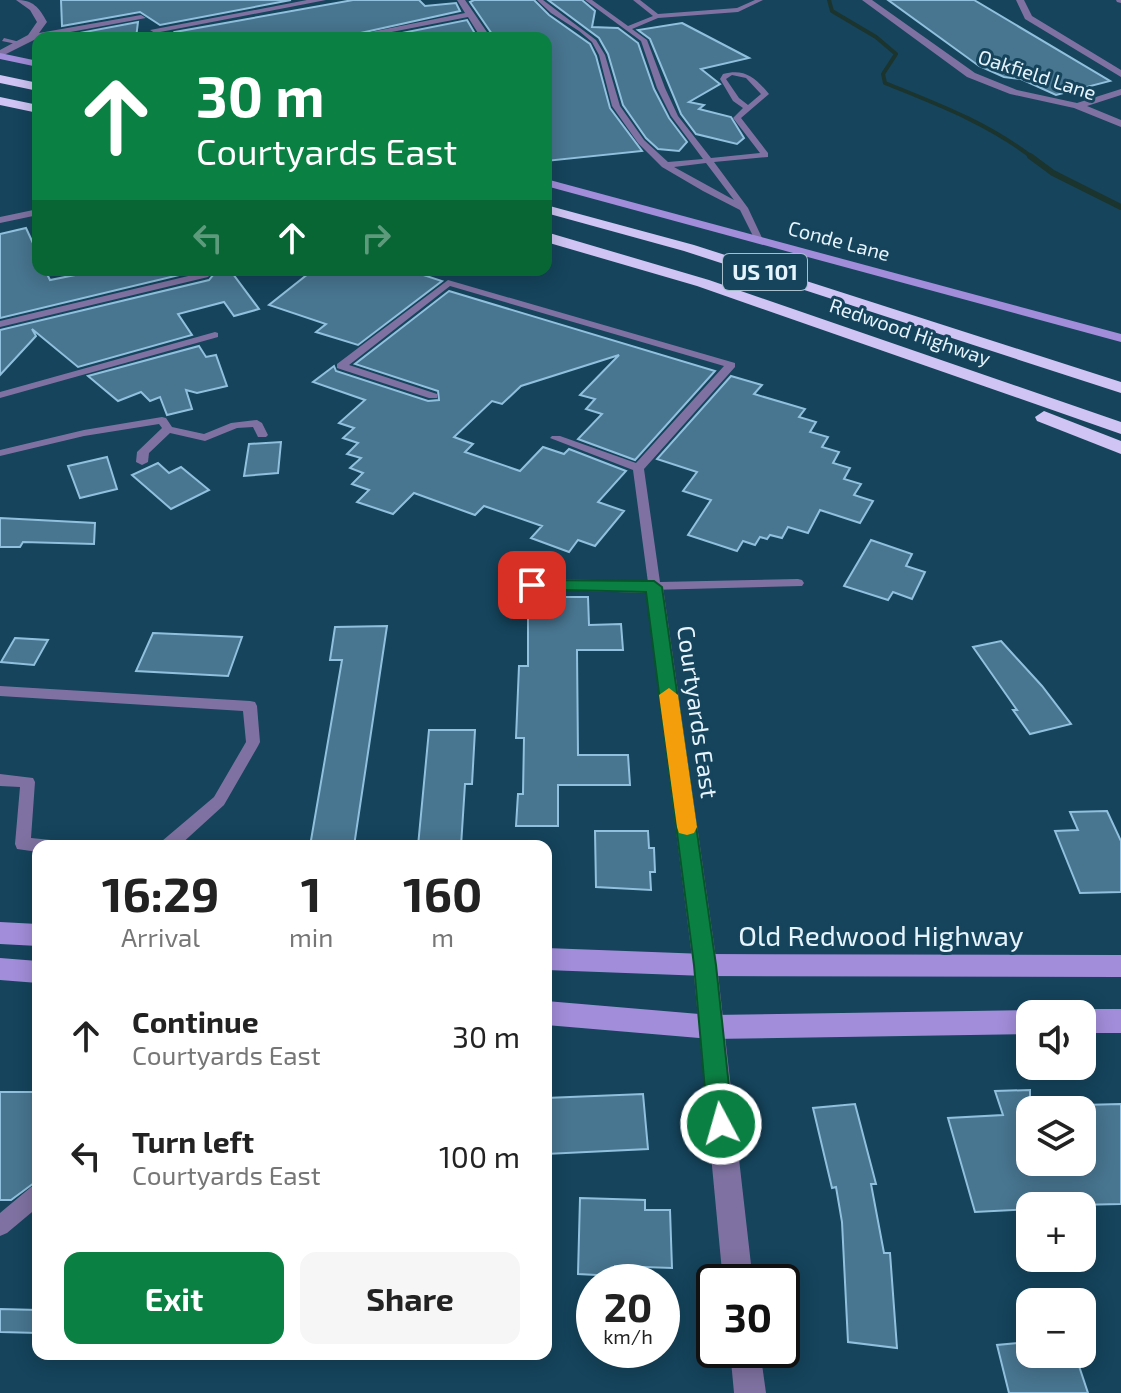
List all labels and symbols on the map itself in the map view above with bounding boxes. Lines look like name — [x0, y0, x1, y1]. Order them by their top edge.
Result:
street label: Oakfield Lane — [975, 44, 1099, 104]
street label: Conde Lane — [786, 215, 893, 265]
road number: US 101 — [723, 254, 807, 290]
street label: Redwood Highway — [827, 292, 994, 370]
pin — [498, 551, 566, 619]
street label: Courtyards East — [672, 624, 725, 800]
street label: Old Redwood Highway — [738, 918, 1024, 952]
position arrow — [679, 1082, 763, 1166]
speed limit sign: 30 — [696, 1264, 800, 1368]

